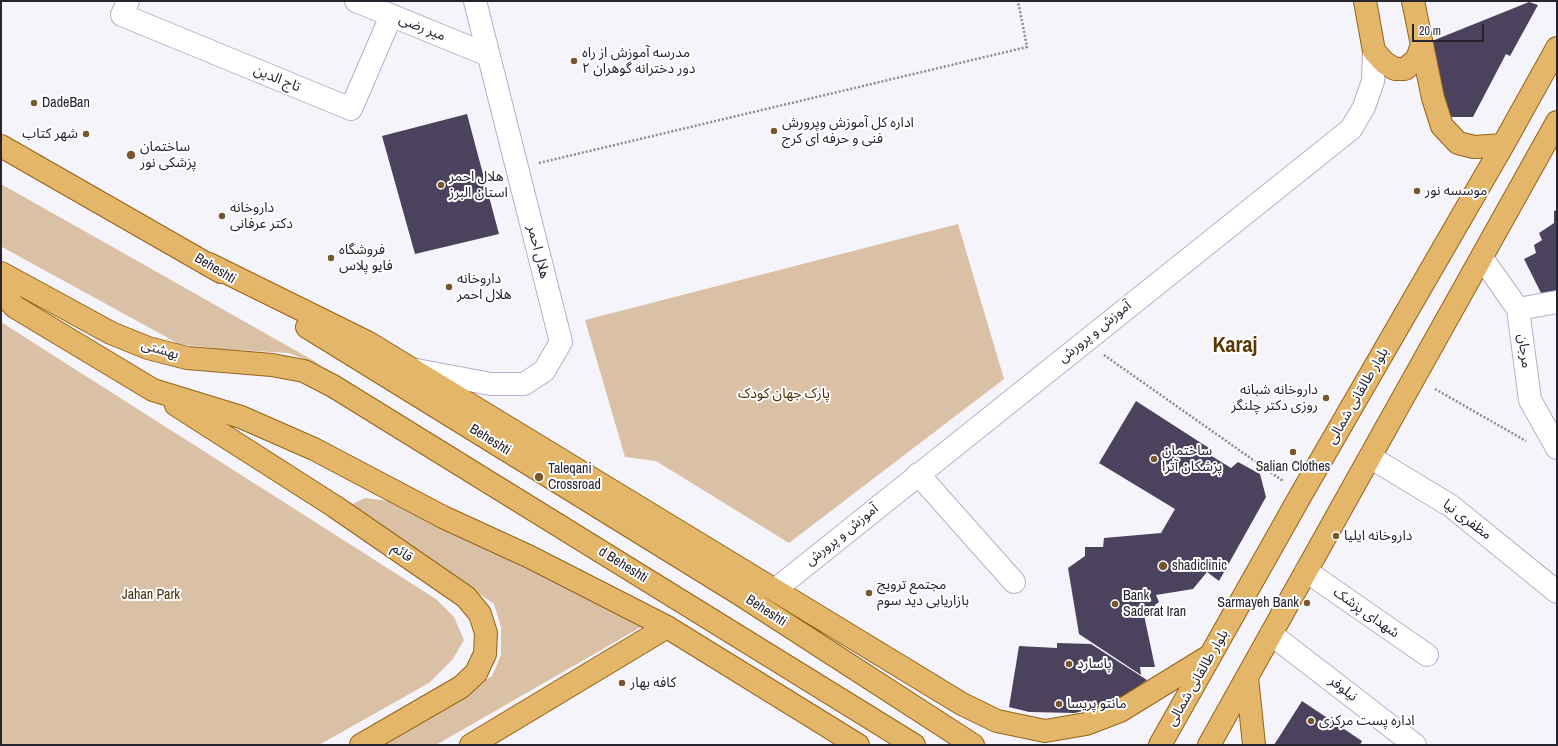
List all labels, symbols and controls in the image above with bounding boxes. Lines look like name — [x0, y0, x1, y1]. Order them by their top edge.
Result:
street label: میر رضی — [396, 11, 448, 45]
scale bar — [1414, 16, 1486, 42]
text: 20 m — [1419, 23, 1441, 39]
place label: مدرسه آموزش از راه دور دخترانه گوهران ۲ — [582, 45, 695, 78]
marker: مدرسه آموزش از راه دور دخترانه گوهران ۲ — [569, 56, 579, 66]
street label: تاج الدین — [251, 62, 303, 96]
place label: DadeBan — [42, 95, 90, 111]
marker: DadeBan — [29, 98, 39, 108]
place label: اداره کل آموزش وپرورش فنی و حرفه ای کرج — [782, 115, 914, 148]
place label: شهر کتاب — [22, 126, 78, 142]
marker: اداره کل آموزش وپرورش فنی و حرفه ای کرج — [769, 126, 779, 136]
marker: شهر کتاب — [81, 129, 91, 139]
place label: ساختمان پزشکی نور — [140, 139, 196, 172]
marker: ساختمان پزشکی نور — [125, 149, 137, 161]
place label: هلال احمر استان البرز — [449, 169, 508, 202]
marker: هلال احمر استان البرز — [436, 180, 446, 190]
place label: موسسه نور — [1425, 183, 1487, 199]
marker: موسسه نور — [1412, 186, 1422, 196]
place label: داروخانه دکتر عرفانی — [230, 200, 293, 232]
marker: داروخانه دکتر عرفانی — [217, 211, 227, 221]
street label: هلال احمر — [523, 223, 553, 281]
place label: فروشگاه فایو پلاس — [339, 242, 393, 274]
street label: Beheshti — [191, 250, 239, 288]
marker: فروشگاه فایو پلاس — [326, 253, 336, 263]
place label: داروخانه هلال احمر — [457, 271, 512, 304]
marker: داروخانه هلال احمر — [444, 282, 454, 292]
street label: آموزش و پرورش — [1055, 297, 1135, 367]
district label: Karaj — [1212, 333, 1258, 359]
street label: مرجان — [1514, 333, 1534, 369]
street label: بهشتى — [139, 337, 181, 363]
street label: بلوار طالقانی شمالی — [1324, 345, 1392, 447]
place label: داروخانه شبانه روزی دکتر چلنگر — [1231, 382, 1318, 414]
park label: پارک جهان کودک — [738, 386, 830, 402]
marker: داروخانه شبانه روزی دکتر چلنگر — [1321, 393, 1331, 403]
street label: Beheshti — [466, 421, 514, 459]
place label: ساختمان پزشکان آترا — [1162, 443, 1222, 476]
marker: Salian Clothes — [1288, 447, 1298, 457]
marker: ساختمان پزشکان آترا — [1149, 454, 1159, 464]
place label: Salian Clothes — [1256, 459, 1330, 475]
place label: Taleqani Crossroad — [548, 461, 601, 494]
marker: Taleqani Crossroad — [533, 471, 545, 483]
street label: مظفری نیا — [1439, 496, 1495, 544]
street label: آموزش و پرورش — [802, 500, 882, 570]
place label: داروخانه ایلیا — [1344, 528, 1413, 544]
marker: داروخانه ایلیا — [1331, 531, 1341, 541]
street label: قائم — [388, 540, 416, 566]
street label: d Beheshti — [595, 543, 651, 587]
place label: shadiclinic — [1172, 558, 1227, 574]
marker: shadiclinic — [1157, 560, 1169, 572]
place label: مجتمع ترویج بازاریابی دید سوم — [877, 577, 969, 610]
street label: شهدای پزشک — [1330, 584, 1402, 642]
park label: Jahan Park — [122, 587, 180, 603]
marker: مجتمع ترویج بازاریابی دید سوم — [864, 588, 874, 598]
place label: Bank Saderat Iran — [1123, 588, 1186, 620]
street label: Beheshti — [742, 592, 790, 630]
place label: Sarmayeh Bank — [1217, 595, 1299, 611]
marker: Sarmayeh Bank — [1302, 598, 1312, 608]
marker: Bank Saderat Iran — [1110, 599, 1120, 609]
street label: بلوار طالقانی شمالی — [1164, 627, 1232, 729]
place label: پاسارد — [1077, 656, 1112, 672]
marker: پاسارد — [1064, 659, 1074, 669]
street label: نیلوفر — [1325, 673, 1361, 705]
place label: کافه بهار — [630, 675, 676, 691]
marker: کافه بهار — [617, 678, 627, 688]
place label: مانتو پریسا — [1067, 696, 1127, 712]
marker: مانتو پریسا — [1054, 699, 1064, 709]
place label: اداره پست مرکزی — [1319, 713, 1415, 729]
marker: اداره پست مرکزی — [1306, 716, 1316, 726]

